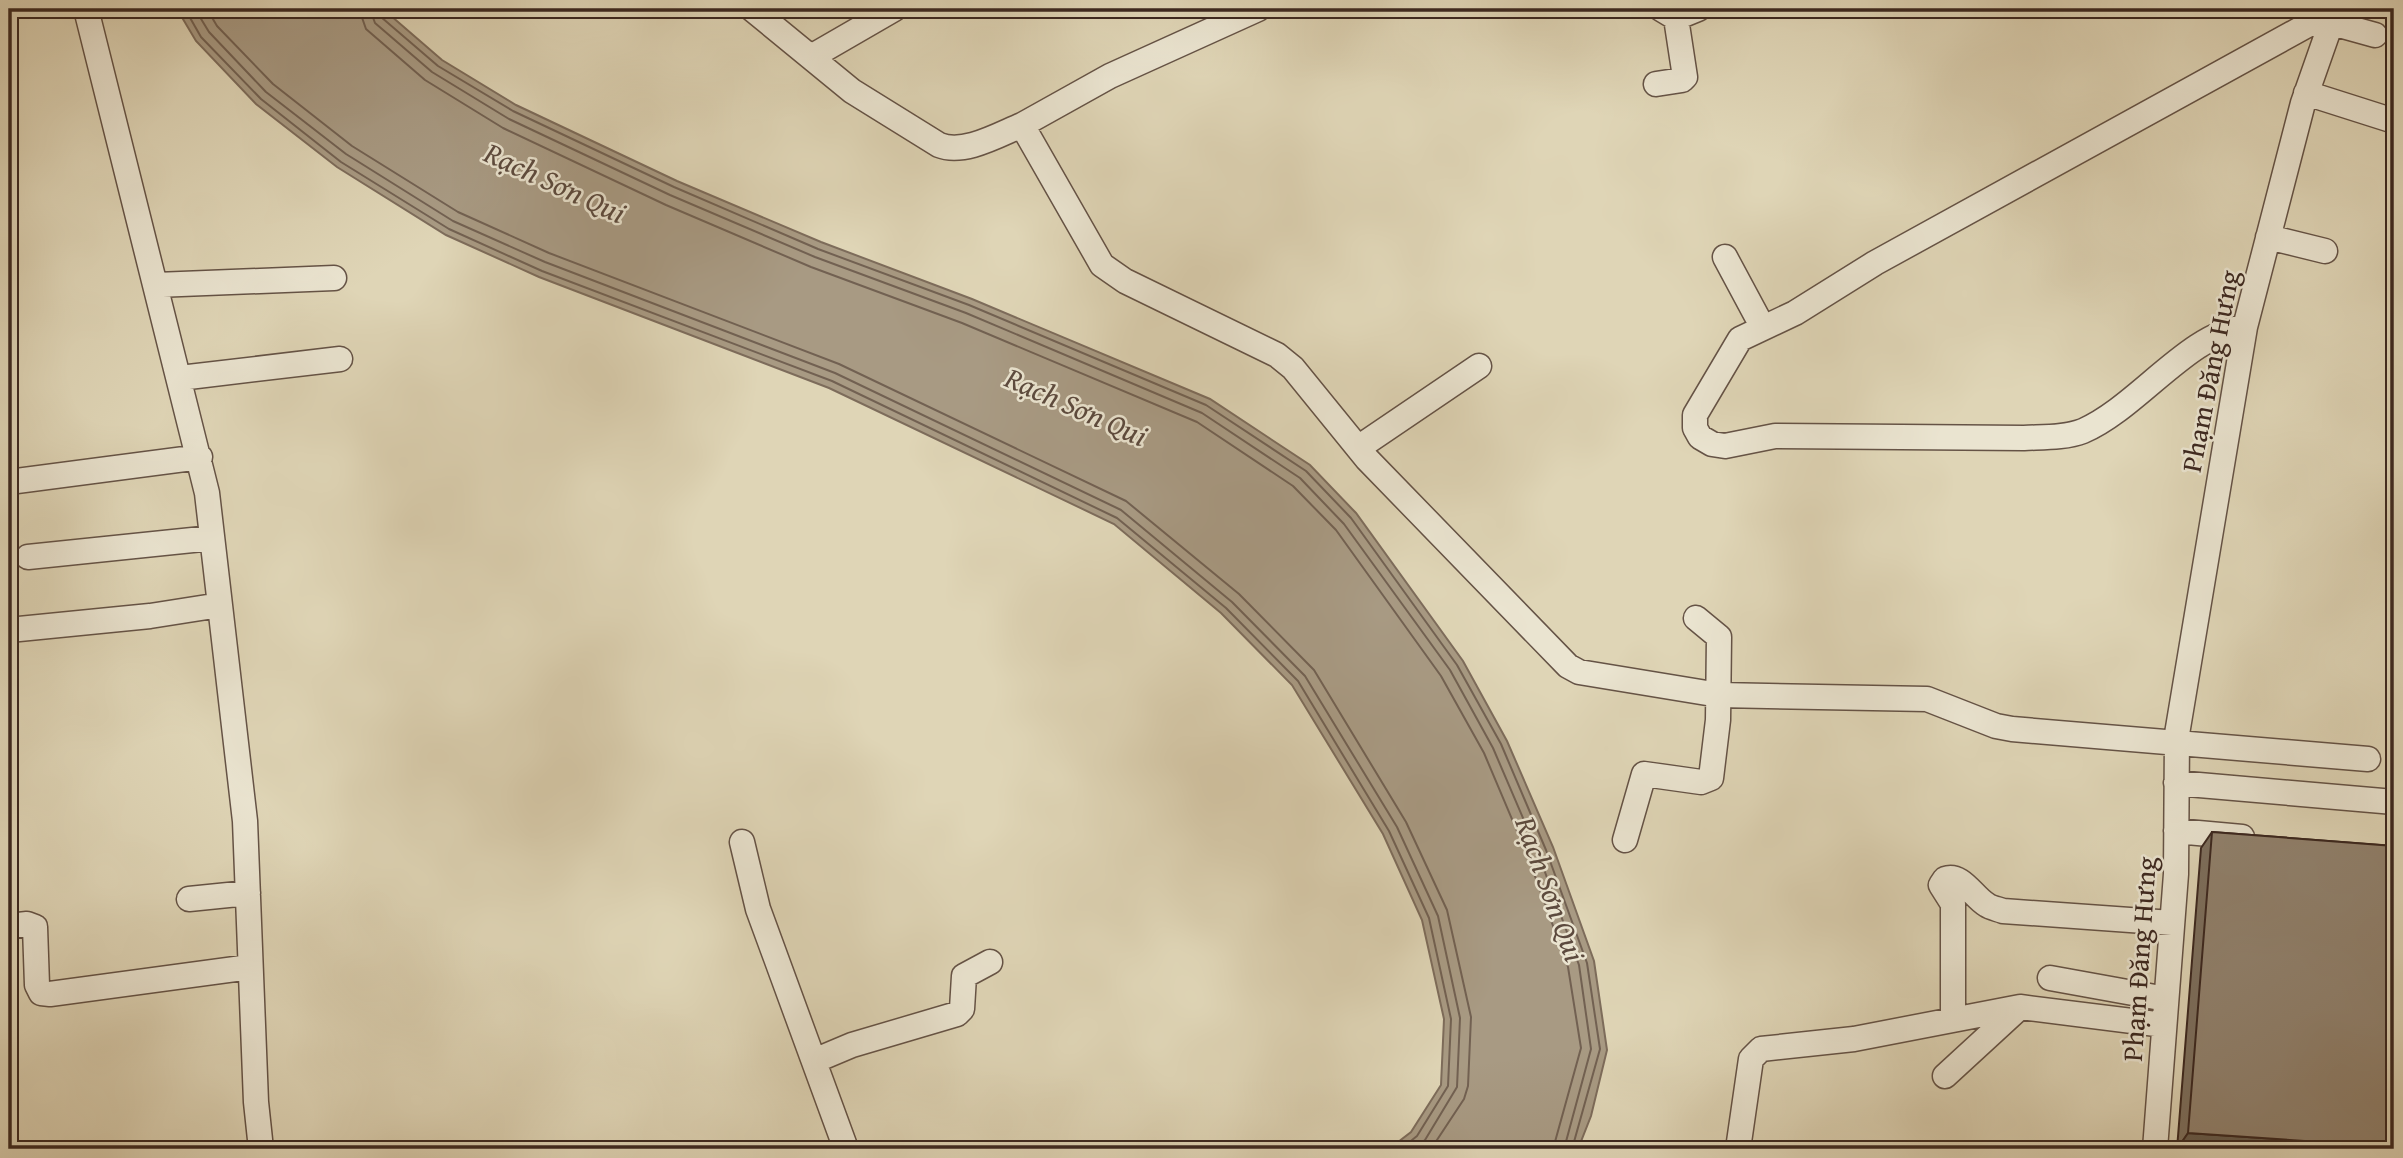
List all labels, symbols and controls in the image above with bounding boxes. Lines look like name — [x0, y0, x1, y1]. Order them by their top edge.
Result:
water label: Rạch Sơn Qui — [477, 130, 634, 234]
street label: Phạm Đăng Hưng — [2170, 266, 2249, 475]
water label: Rạch Sơn Qui — [997, 355, 1155, 457]
water label: Rạch Sơn Qui — [1504, 809, 1598, 968]
street label: Phạm Đăng Hưng — [2111, 855, 2166, 1063]

